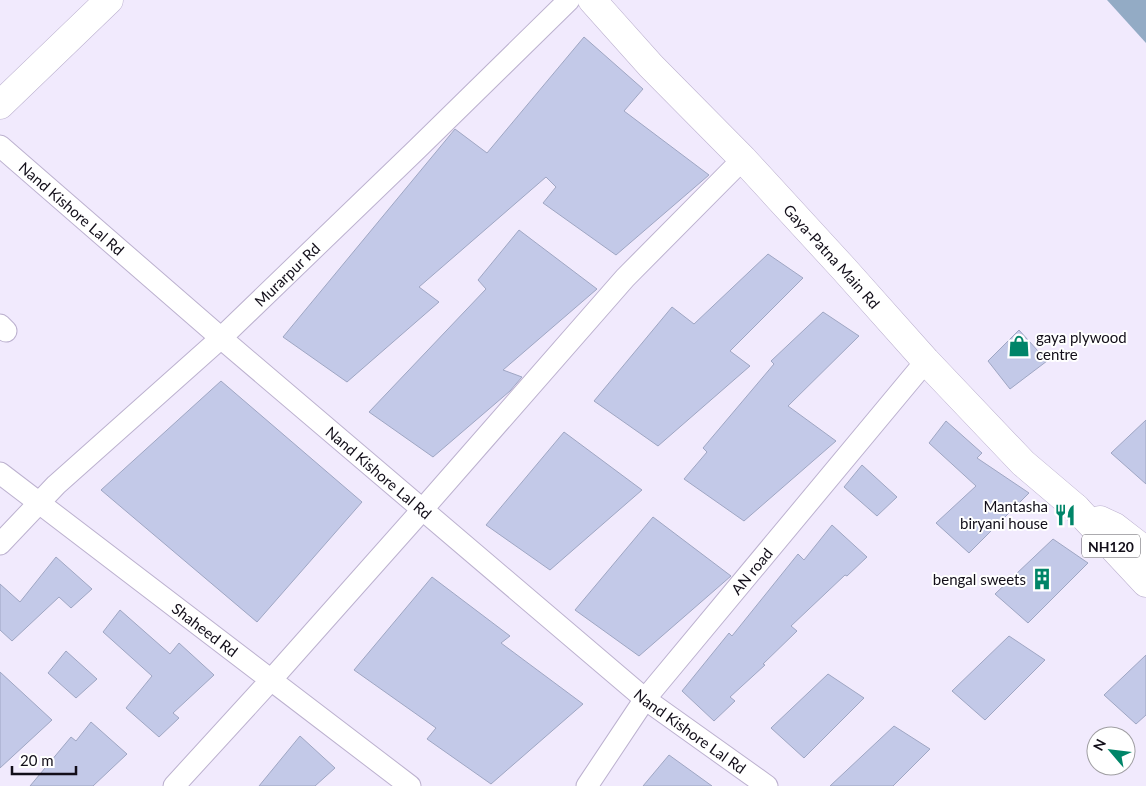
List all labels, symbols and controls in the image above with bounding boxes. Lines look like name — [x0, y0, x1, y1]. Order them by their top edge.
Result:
street label: Nand Kishore Lal Rd — [16, 158, 128, 259]
street label: Gaya-Patna Main Rd — [780, 200, 884, 312]
street label: Murarpur Rd — [251, 239, 323, 310]
place label: gaya plywood centre — [1036, 328, 1127, 363]
shop icon: gaya plywood centre — [1006, 333, 1032, 359]
street label: Nand Kishore Lal Rd — [322, 422, 435, 522]
place label: Mantasha biryani house — [960, 497, 1048, 532]
restaurant icon: Mantasha biryani house — [1052, 502, 1078, 528]
road number: NH120 — [1082, 534, 1140, 558]
street label: AN road — [727, 544, 776, 598]
building icon: bengal sweets — [1029, 566, 1055, 592]
place label: bengal sweets — [933, 570, 1026, 588]
street label: Shaheed Rd — [169, 599, 241, 660]
street label: Nand Kishore Lal Rd — [631, 685, 750, 777]
north arrow — [1086, 726, 1136, 776]
text: N — [1089, 736, 1109, 753]
scale bar — [12, 744, 76, 776]
text: 20 m — [20, 751, 54, 769]

